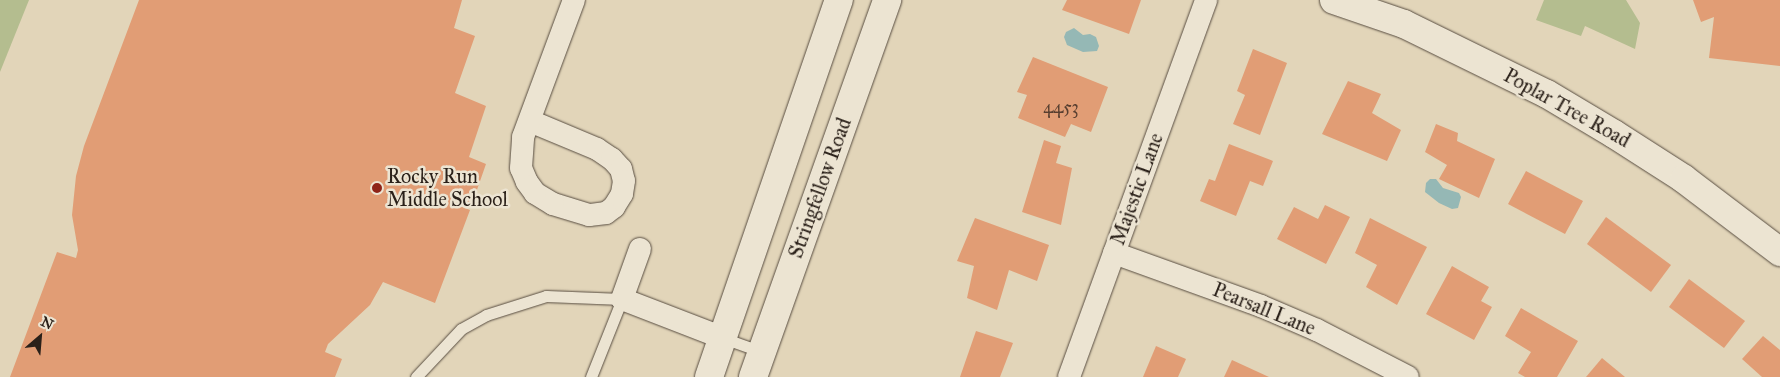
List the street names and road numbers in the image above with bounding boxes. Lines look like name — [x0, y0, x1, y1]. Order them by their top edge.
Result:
street label: Poplar Tree Road — [1500, 63, 1634, 153]
street label: Stringfellow Road — [783, 115, 857, 261]
street label: Majestic Lane — [1106, 130, 1168, 248]
street label: Pearsall Lane — [1209, 278, 1319, 340]

